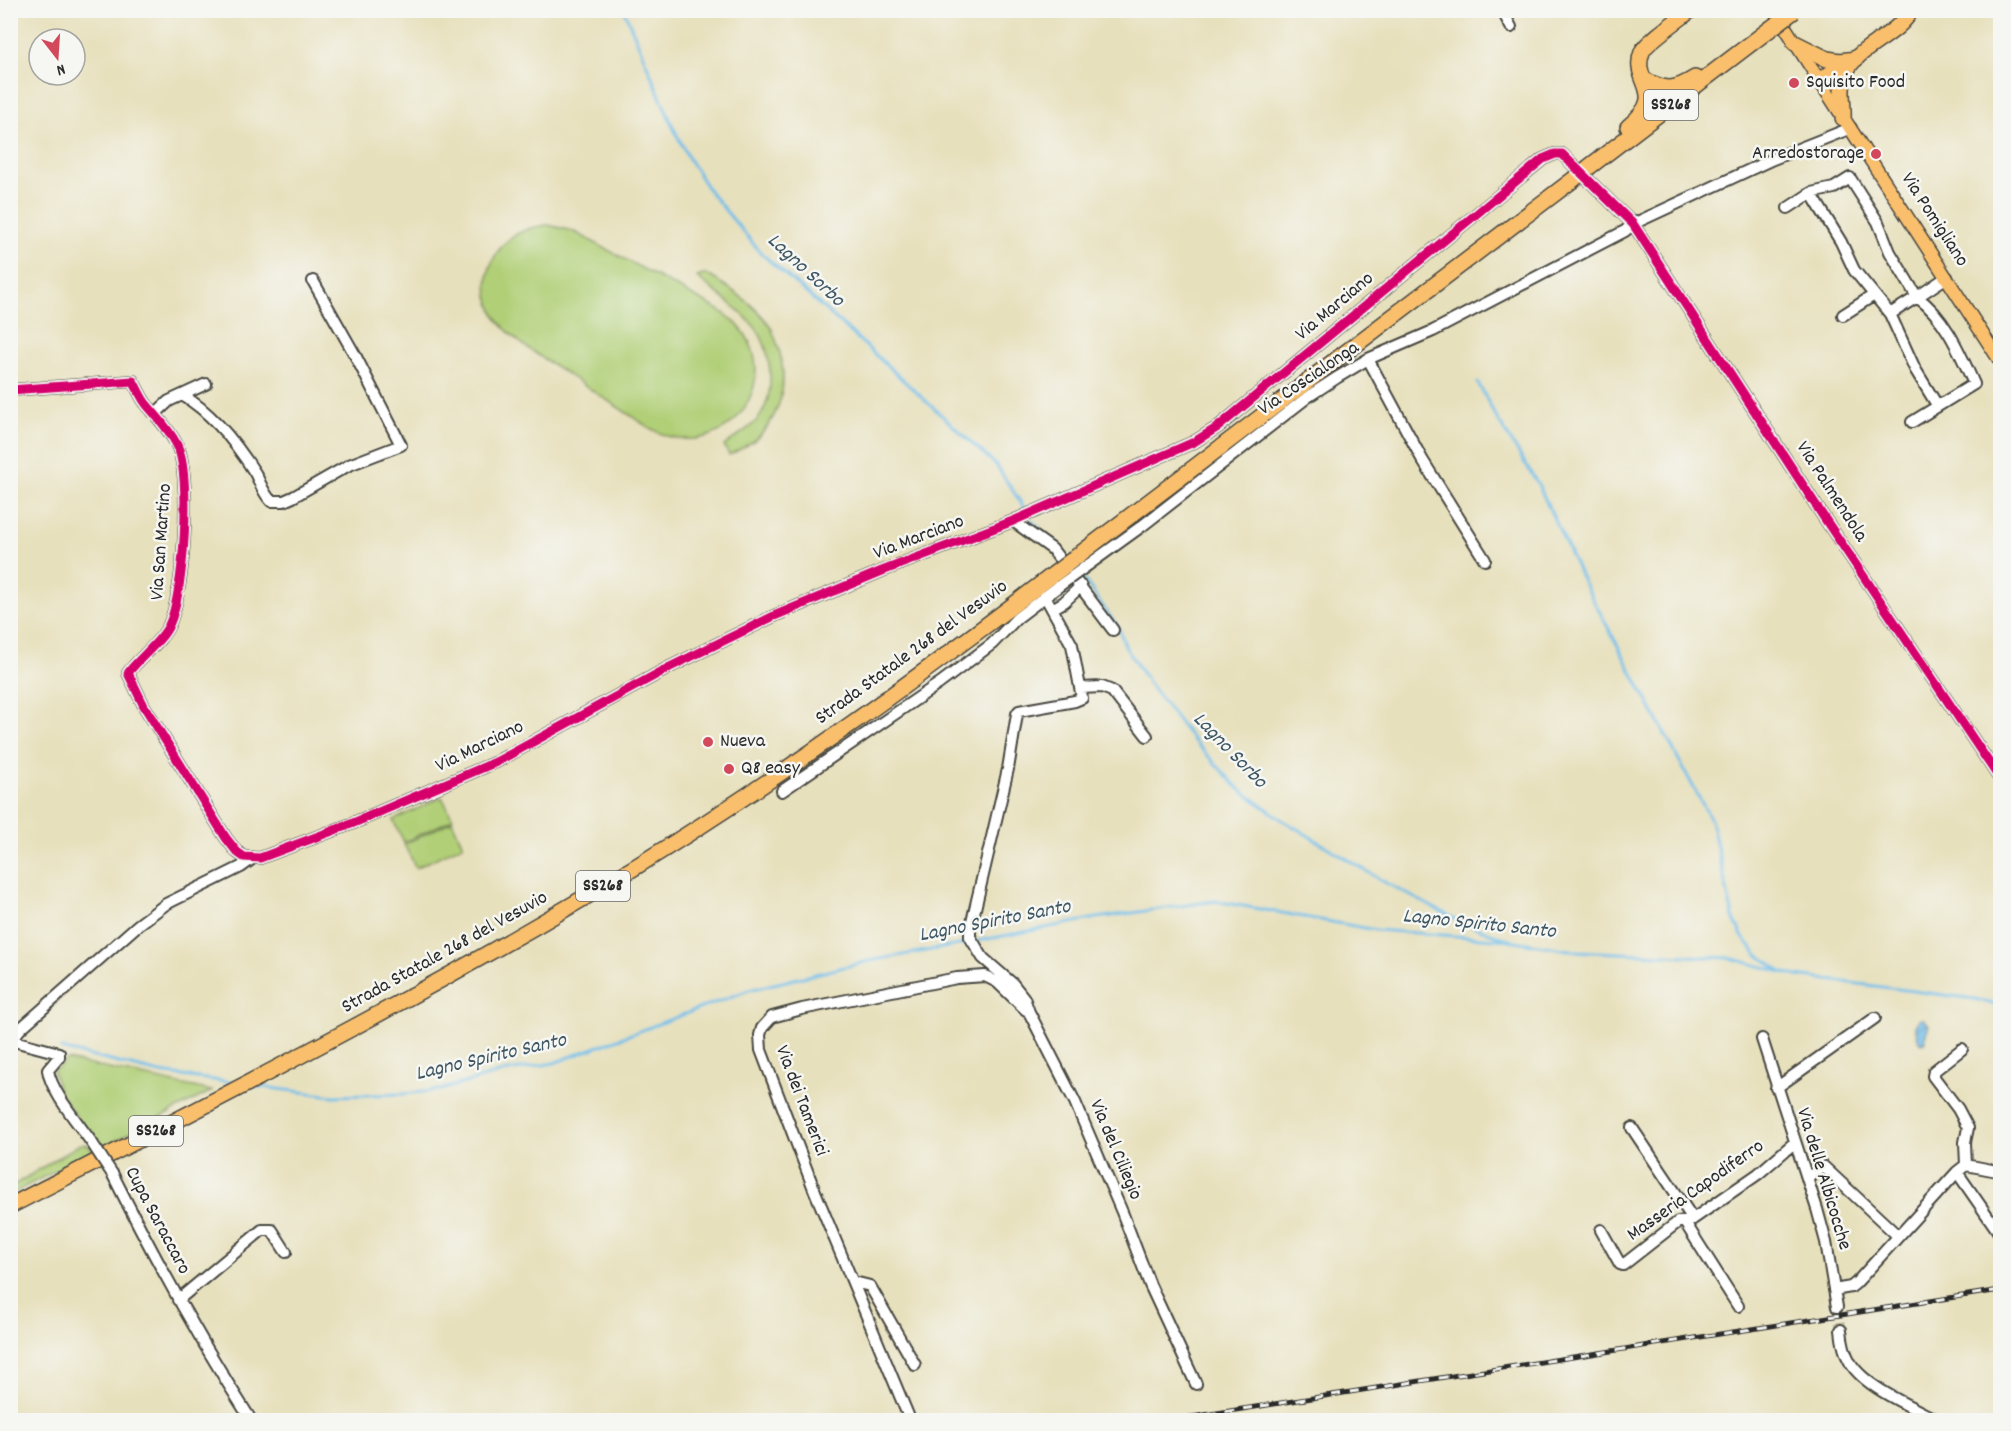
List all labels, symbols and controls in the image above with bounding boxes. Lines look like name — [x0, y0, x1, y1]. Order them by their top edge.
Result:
north arrow — [27, 27, 87, 87]
text: N — [53, 57, 68, 81]
place label: Squisito Food — [1806, 69, 1905, 97]
marker: Squisito Food — [1787, 76, 1801, 90]
road number: SS268 — [1644, 90, 1698, 120]
place label: Arredostorage — [1752, 140, 1864, 168]
marker: Arredostorage — [1869, 147, 1883, 161]
street label: Via Pomigliano — [1893, 167, 1975, 273]
water label: Lagno Sorbo — [760, 227, 852, 316]
street label: Via Marciano — [1290, 266, 1380, 348]
street label: Via Coscialonga — [1253, 334, 1366, 423]
street label: Via Palmendola — [1788, 436, 1874, 548]
street label: Via San Martino — [144, 483, 180, 601]
street label: Via Marciano — [870, 508, 968, 568]
street label: Strada Statale 268 del Vesuvio — [810, 573, 1014, 732]
water label: Lagno Sorbo — [1185, 706, 1274, 797]
street label: Via Marciano — [431, 714, 529, 780]
place label: Nueva — [720, 728, 766, 756]
marker: Nueva — [701, 735, 715, 749]
place label: Q8 easy — [741, 755, 801, 783]
marker: Q8 easy — [722, 762, 736, 776]
road number: SS268 — [576, 871, 630, 901]
street label: Strada Statale 268 del Vesuvio — [337, 885, 553, 1021]
water label: Lagno Spirito Santo — [917, 892, 1075, 951]
water label: Lagno Spirito Santo — [1401, 902, 1559, 948]
water label: Lagno Spirito Santo — [413, 1026, 571, 1090]
street label: Via dei Tamerici — [767, 1042, 835, 1161]
street label: Via del Ciliegio — [1081, 1095, 1149, 1205]
street label: Via delle Albicocche — [1788, 1104, 1858, 1254]
road number: SS268 — [129, 1116, 183, 1146]
street label: Masseria Capodiferro — [1622, 1133, 1770, 1249]
street label: Cupa Saraccaro — [117, 1162, 197, 1280]

